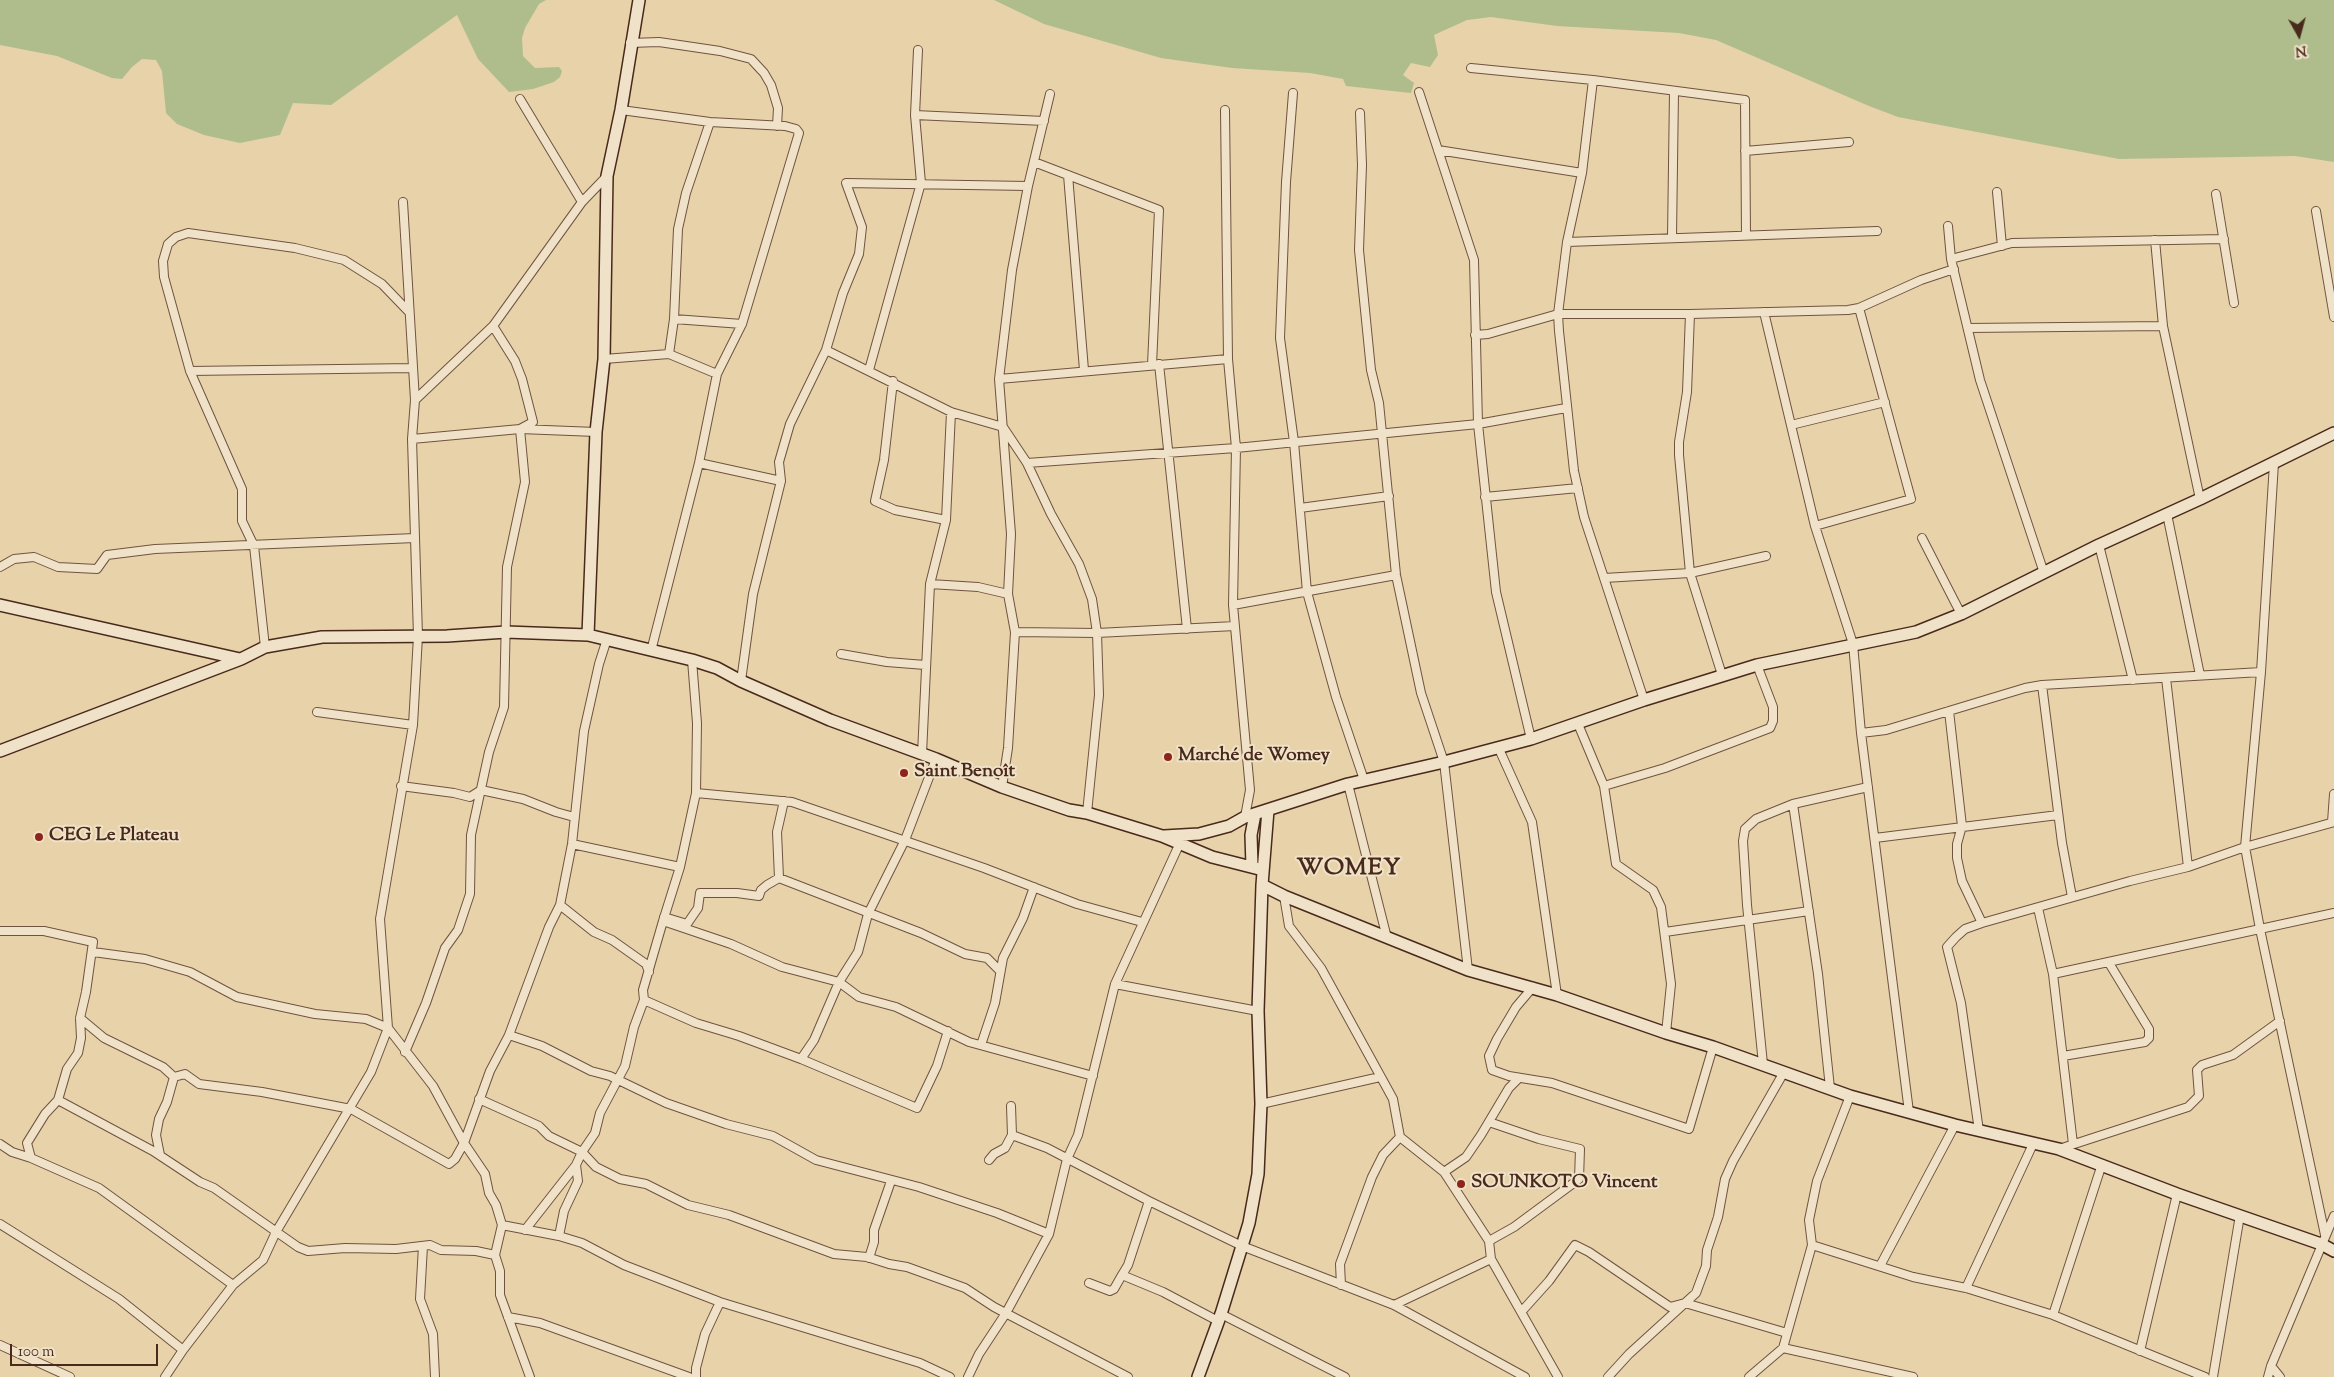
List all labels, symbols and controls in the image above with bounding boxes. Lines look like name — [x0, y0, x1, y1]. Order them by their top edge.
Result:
north arrow — [2274, 10, 2324, 60]
text: N — [2294, 39, 2308, 60]
place label: Marché de Womey — [1178, 746, 1330, 768]
marker: Marché de Womey — [1162, 751, 1174, 763]
place label: Saint Benoît — [914, 762, 1015, 784]
marker: Saint Benoît — [898, 767, 910, 779]
place label: CEG Le Plateau — [49, 826, 179, 848]
marker: CEG Le Plateau — [33, 831, 45, 843]
district label: WOMEY — [1296, 856, 1402, 884]
place label: SOUNKOTO Vincent — [1471, 1173, 1658, 1195]
marker: SOUNKOTO Vincent — [1455, 1178, 1467, 1190]
scale bar — [12, 1334, 160, 1366]
text: 100 m — [18, 1342, 54, 1363]

